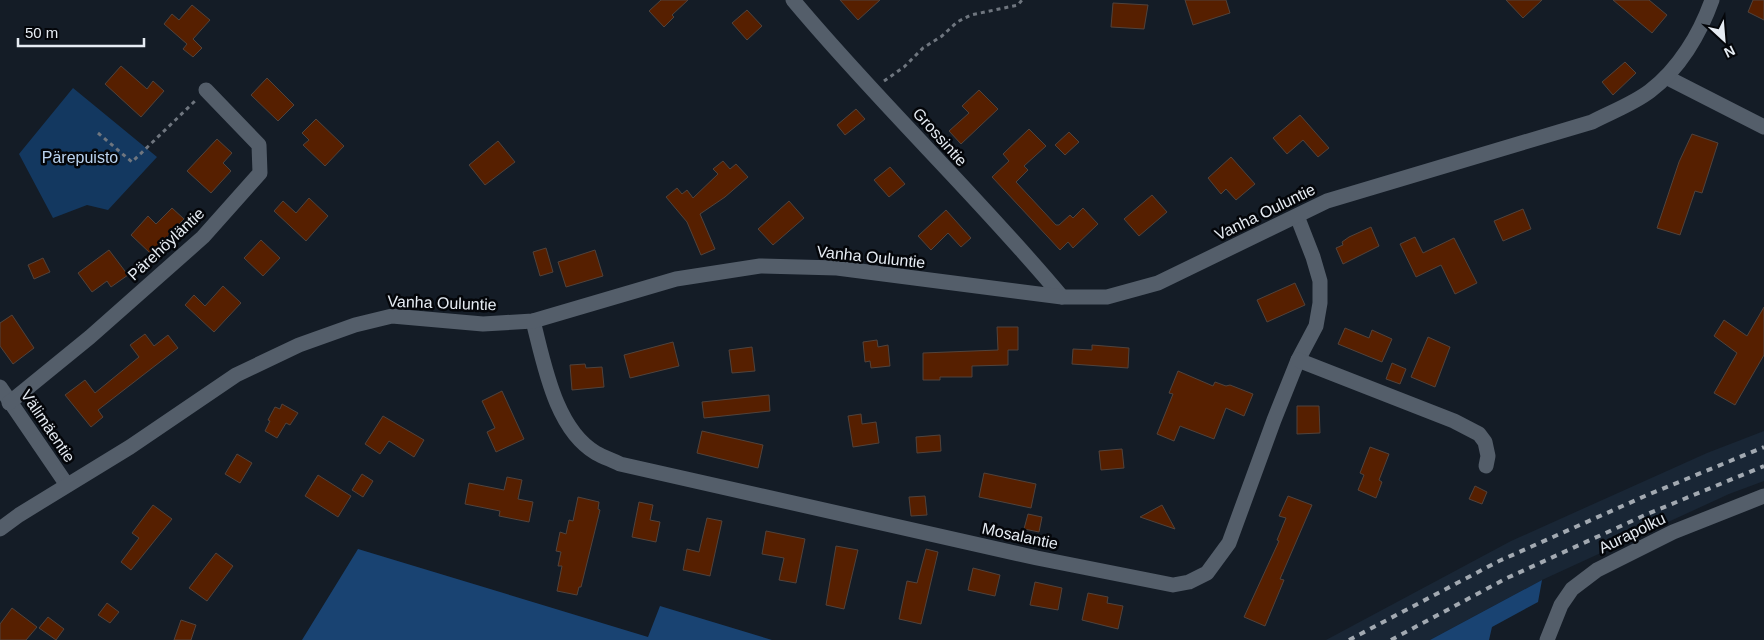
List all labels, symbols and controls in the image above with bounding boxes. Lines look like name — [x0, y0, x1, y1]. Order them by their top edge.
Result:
scale bar — [18, 15, 144, 47]
north arrow — [1699, 15, 1749, 65]
text: 50 m — [25, 24, 58, 41]
text: N — [1722, 42, 1738, 61]
street label: Grossintie — [910, 105, 970, 170]
park label: Pärepuisto — [42, 149, 118, 166]
street label: Vanha Ouluntie — [1212, 180, 1318, 244]
street label: Pärehöyläntie — [124, 204, 208, 284]
street label: Vanha Ouluntie — [816, 243, 926, 271]
street label: Vanha Ouluntie — [387, 293, 497, 313]
street label: Välimäentie — [18, 387, 78, 465]
street label: Aurapolku — [1596, 510, 1668, 556]
street label: Mosalantie — [980, 520, 1060, 552]

